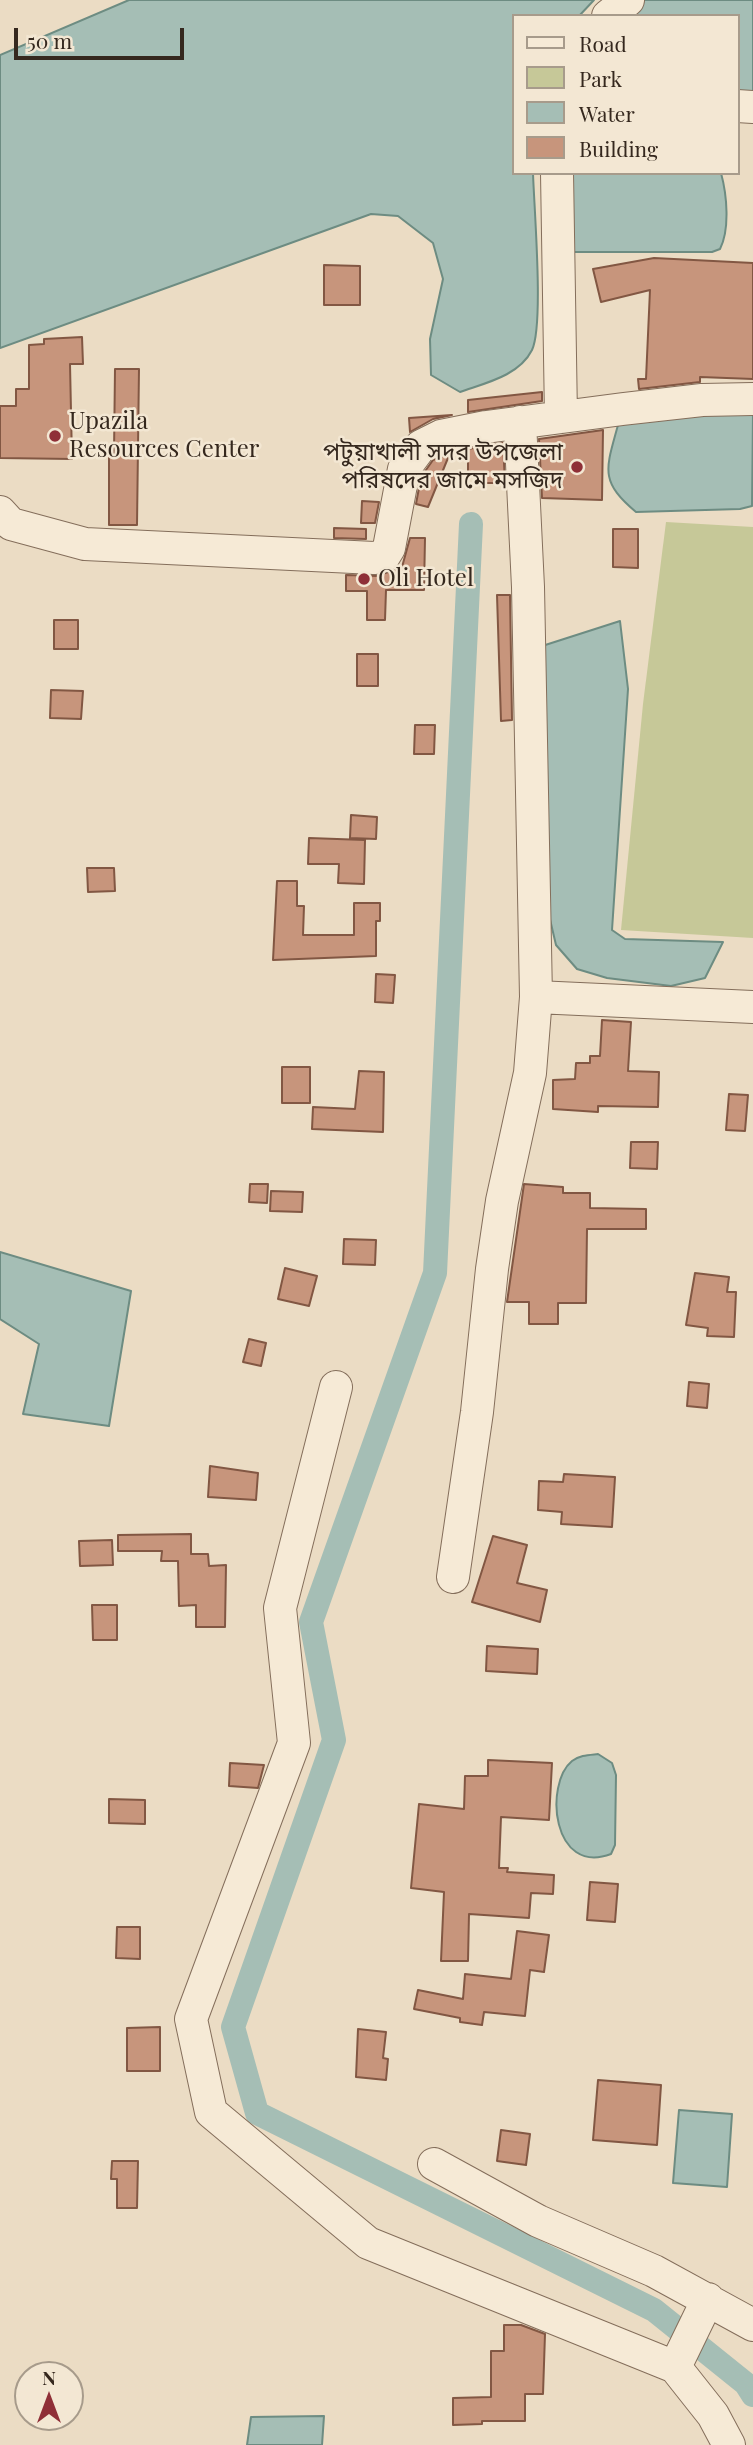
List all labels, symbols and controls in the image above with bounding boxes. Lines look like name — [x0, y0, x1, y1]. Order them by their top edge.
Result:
scale bar — [18, 14, 187, 58]
legend — [512, 14, 739, 175]
text: 50 m — [27, 26, 72, 54]
text: Road — [579, 29, 627, 57]
text: Park — [579, 64, 622, 92]
text: Water — [579, 99, 635, 127]
text: Building — [579, 134, 658, 162]
place label: Upazila Resources Center — [69, 408, 260, 464]
marker: Upazila Resources Center — [47, 428, 63, 444]
place label: পটুয়াখালী সদর উপজেলা পরিষদের জামে মসজিদ — [323, 439, 563, 495]
marker: পটুয়াখালী সদর উপজেলা পরিষদের জামে মসজিদ — [569, 459, 585, 475]
place label: Oli Hotel — [378, 565, 474, 593]
marker: Oli Hotel — [356, 571, 372, 587]
north arrow — [14, 2361, 84, 2431]
text: N — [42, 2364, 56, 2390]

